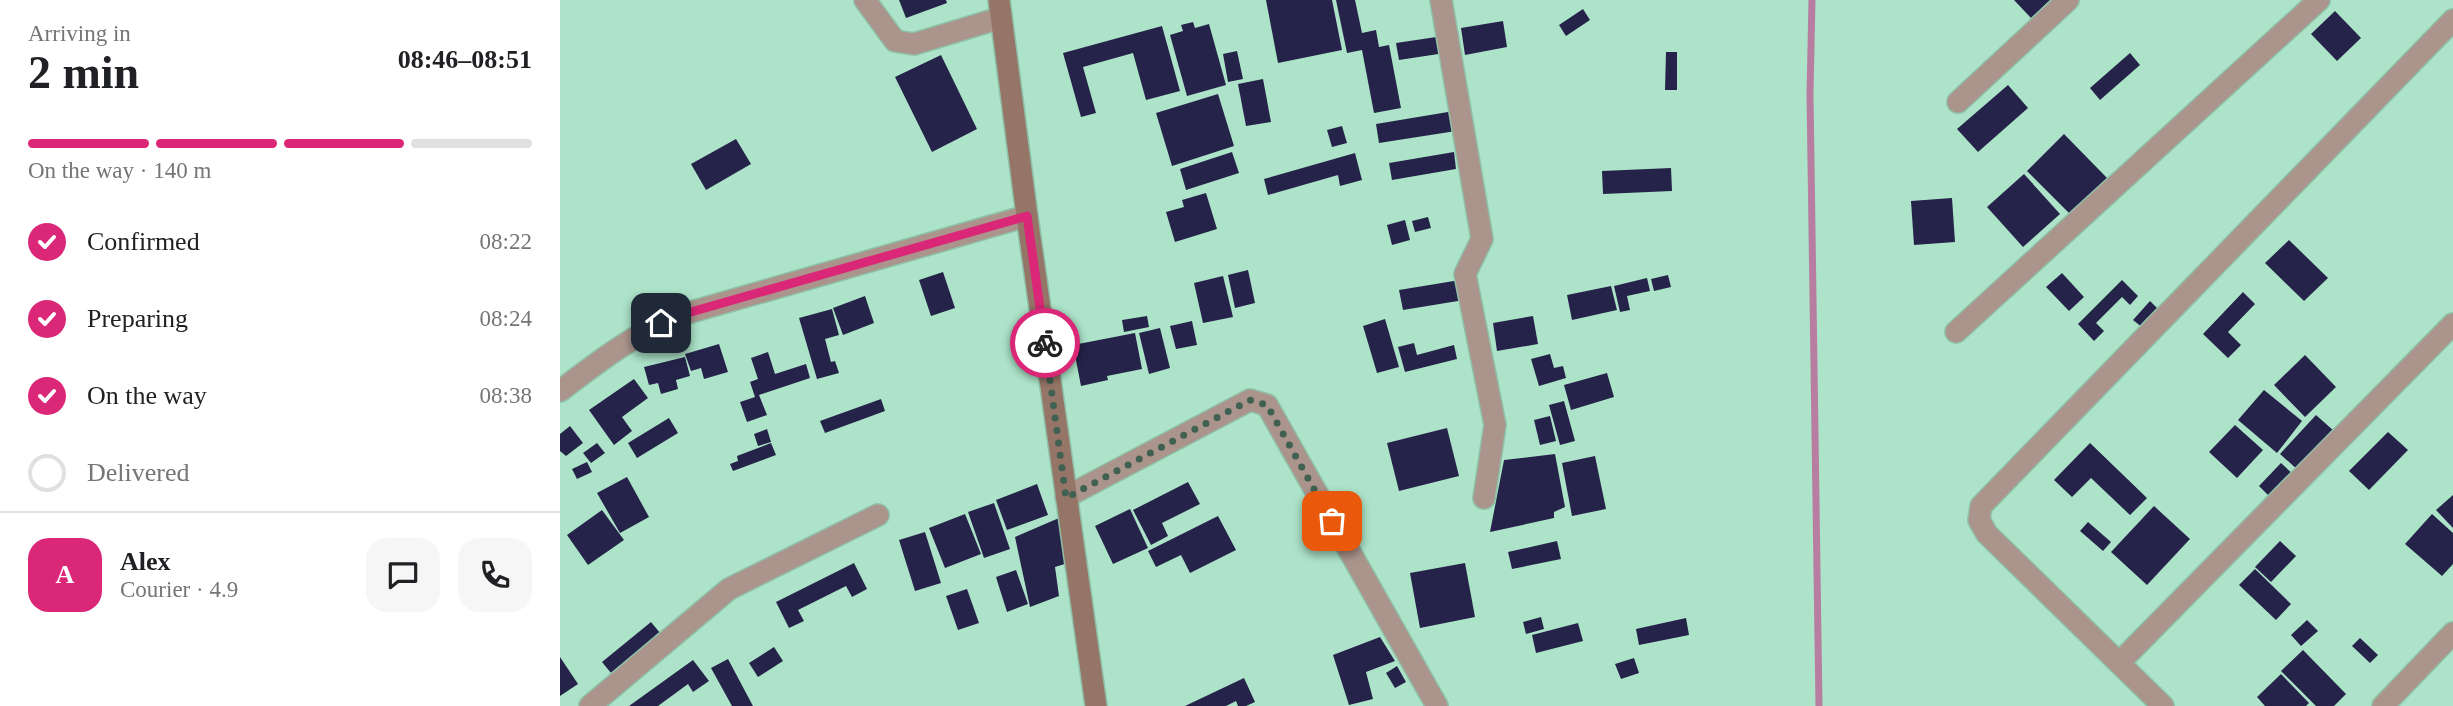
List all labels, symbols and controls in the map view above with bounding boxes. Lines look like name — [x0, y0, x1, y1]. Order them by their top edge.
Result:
text: Arriving in — [28, 21, 131, 46]
text: 08:46–08:51 — [398, 45, 532, 74]
text: 2 min — [28, 47, 139, 98]
text: On the way · 140 m — [28, 158, 211, 183]
icon: check — [28, 223, 66, 261]
text: Confirmed — [87, 227, 200, 256]
text: 08:22 — [480, 229, 532, 254]
pin — [631, 293, 691, 353]
icon: check — [28, 300, 66, 338]
text: Preparing — [87, 304, 188, 333]
icon: home — [642, 304, 680, 342]
text: 08:24 — [480, 306, 532, 331]
courier — [1010, 308, 1080, 378]
icon: bike — [1026, 324, 1064, 362]
icon: check — [28, 377, 66, 415]
text: On the way — [87, 381, 207, 410]
text: 08:38 — [480, 383, 532, 408]
text: Delivered — [87, 458, 190, 487]
pin — [1302, 491, 1362, 551]
icon: bag — [1313, 502, 1351, 540]
button: chat — [366, 538, 440, 612]
button: phone — [458, 538, 532, 612]
text: Alex — [120, 547, 171, 576]
text: A — [56, 560, 74, 589]
text: Courier · 4.9 — [120, 577, 238, 602]

